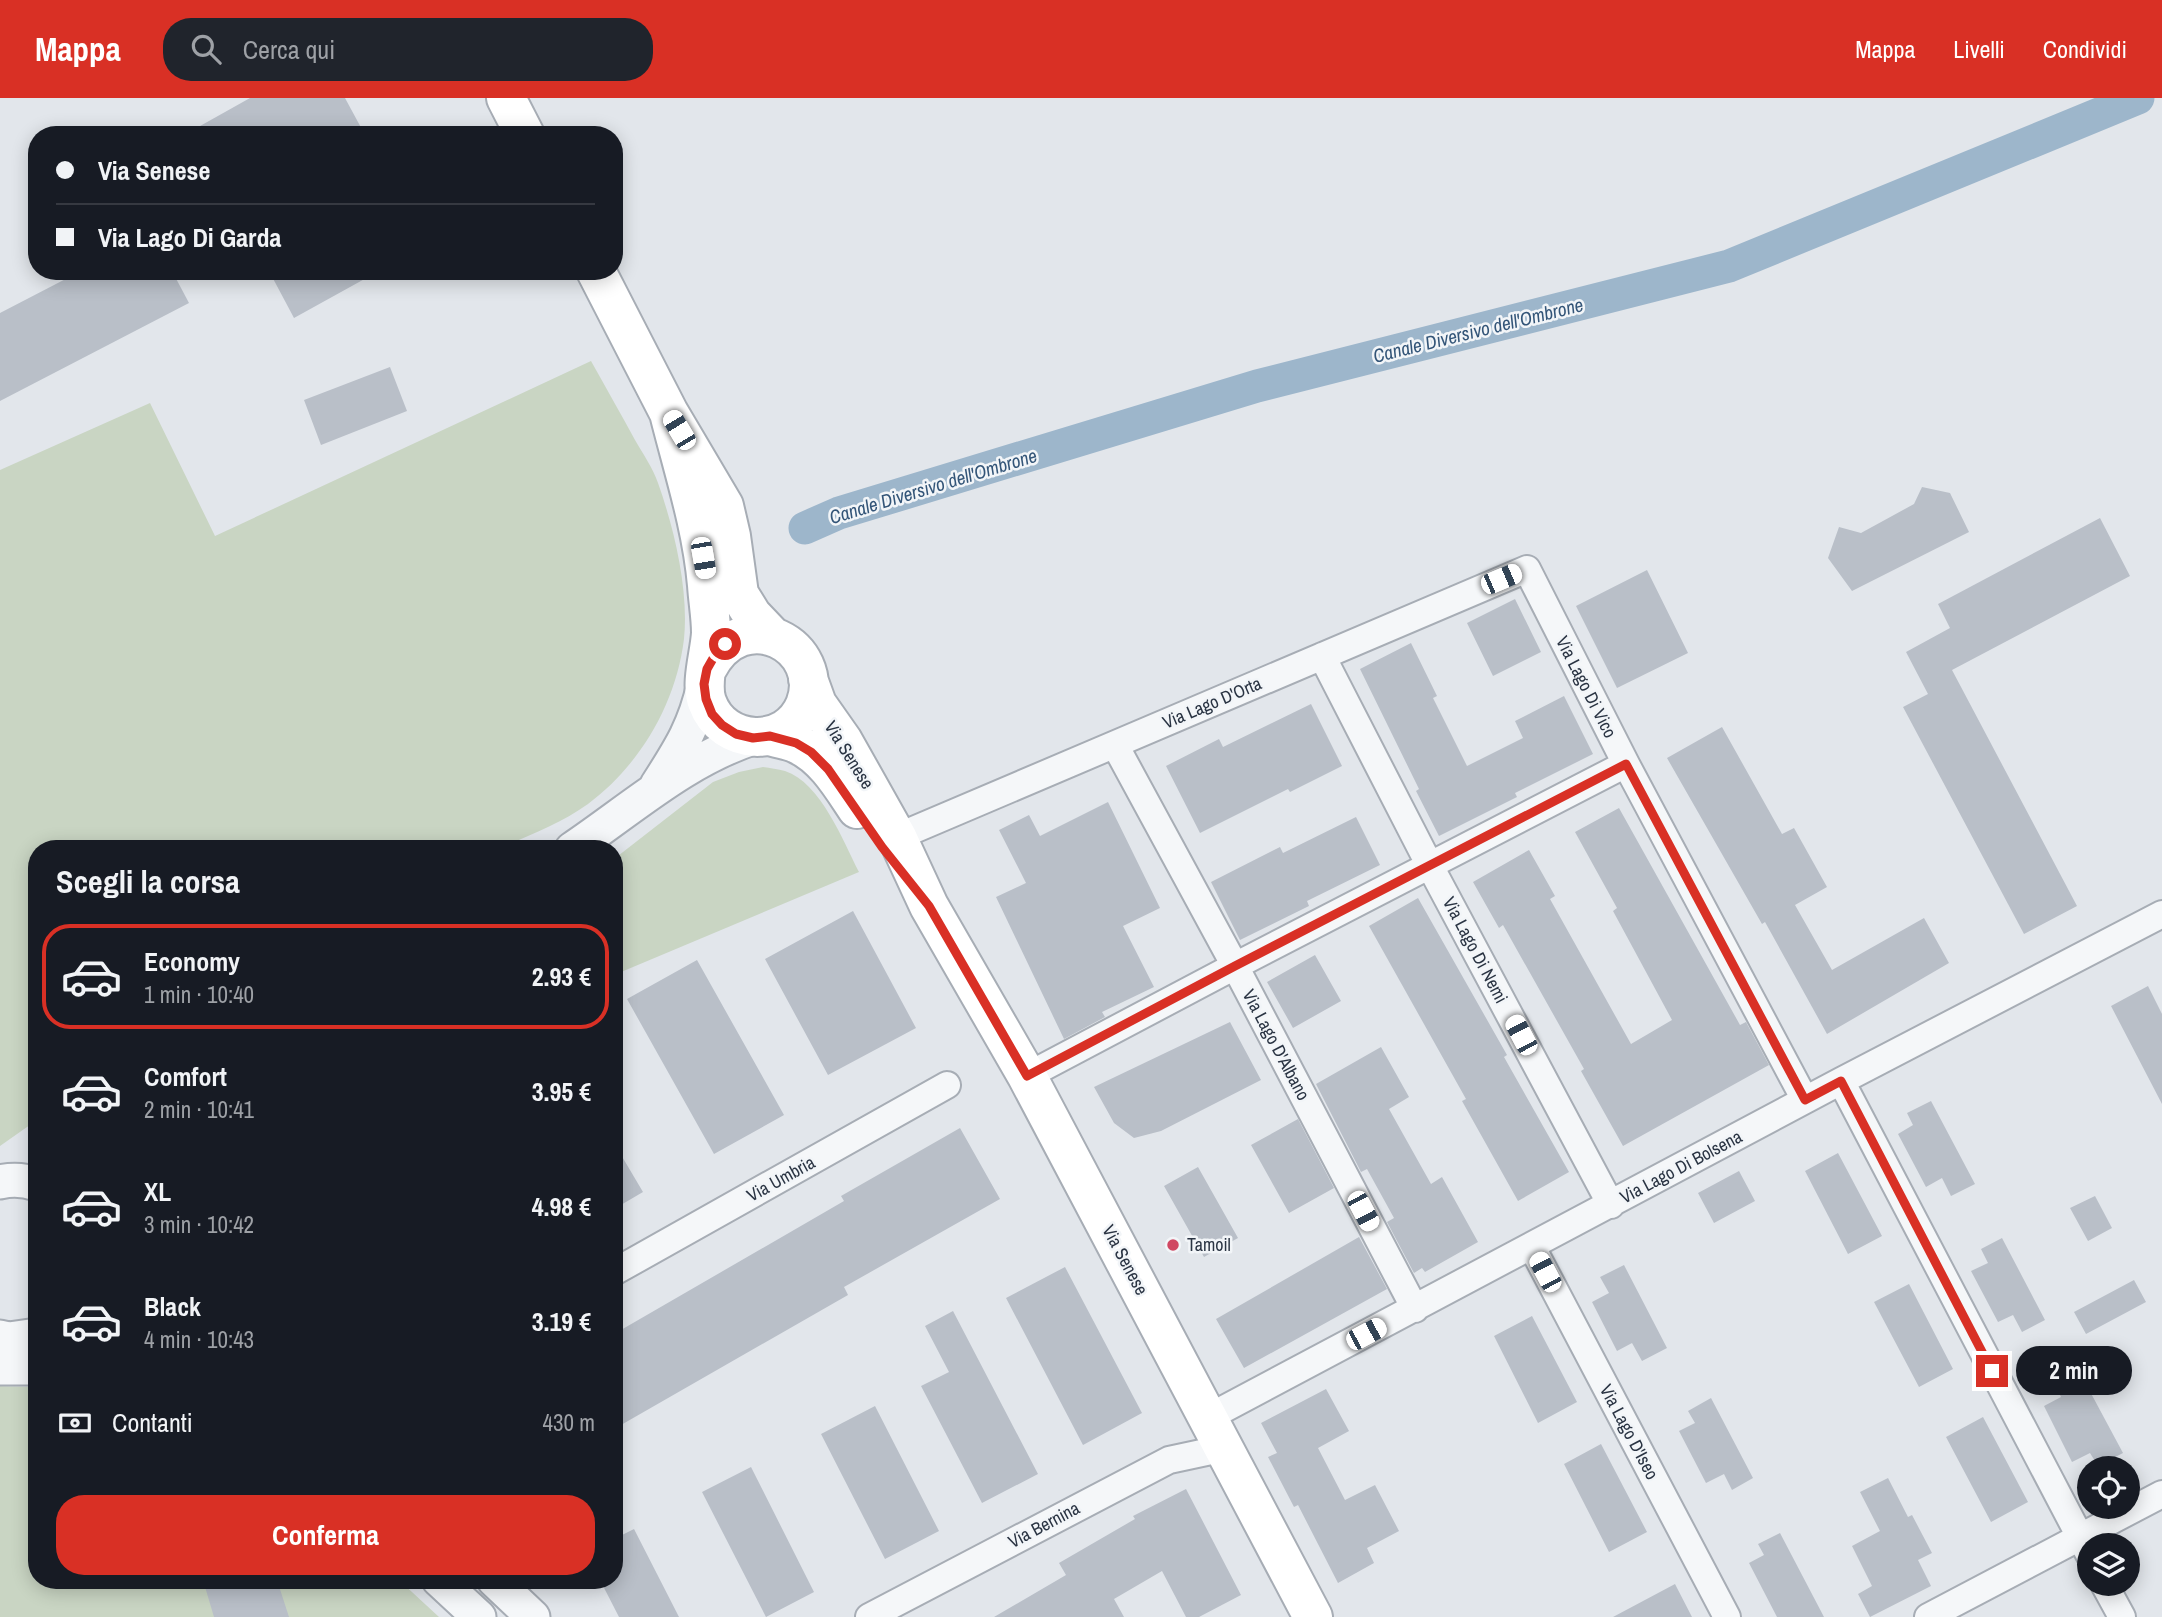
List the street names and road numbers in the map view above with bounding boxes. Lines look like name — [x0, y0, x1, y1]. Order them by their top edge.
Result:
street label: Via Lago Di Vico — [1550, 632, 1623, 742]
street label: Via Lago D'Orta — [1159, 670, 1265, 735]
street label: Via Senese — [819, 716, 880, 794]
street label: Via Lago Di Nemi — [1437, 892, 1514, 1007]
street label: Via Lago D'Albano — [1237, 985, 1316, 1105]
street label: Via Lago Di Bolsena — [1615, 1124, 1746, 1209]
street label: Via Umbria — [742, 1150, 819, 1208]
street label: Via Senese — [1097, 1220, 1154, 1299]
street label: Via Lago D'Iseo — [1594, 1380, 1665, 1484]
street label: Via Bernina — [1004, 1495, 1084, 1554]

